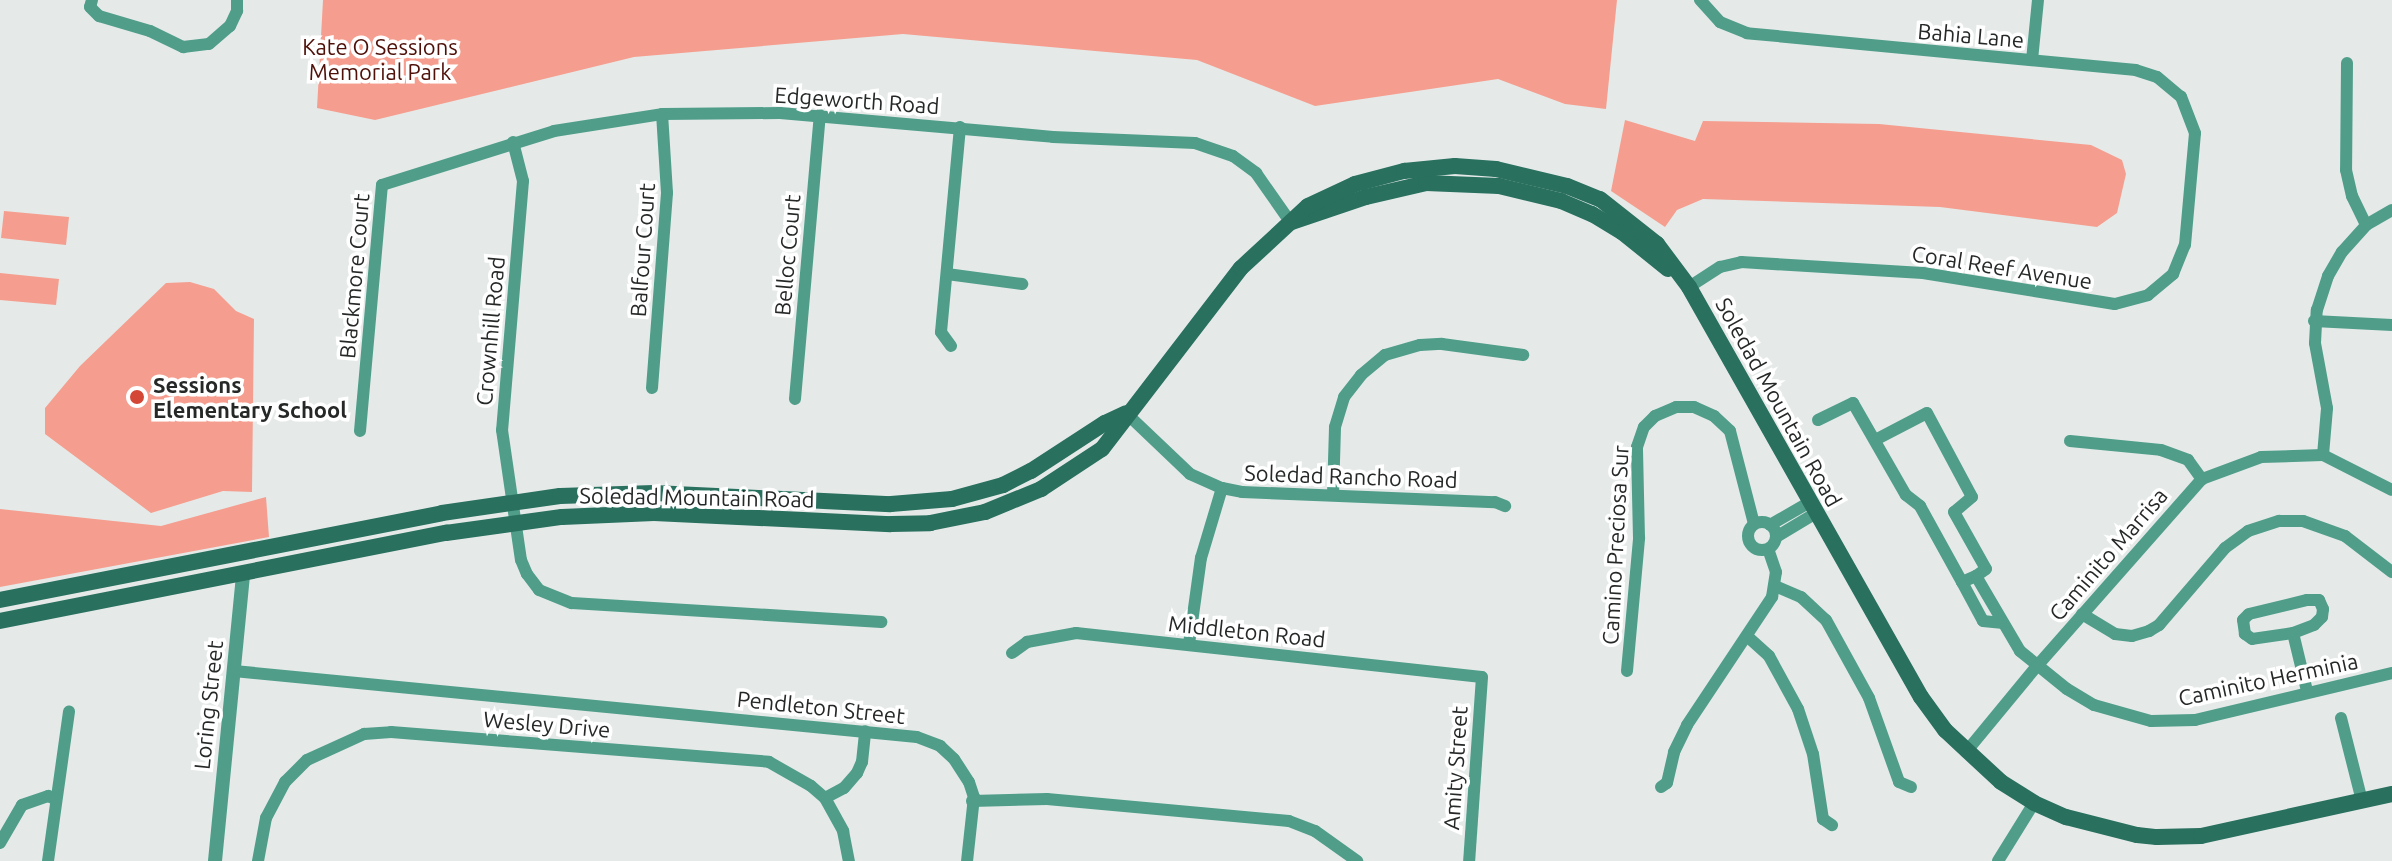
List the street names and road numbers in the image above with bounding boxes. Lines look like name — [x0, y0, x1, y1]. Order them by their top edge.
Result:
street label: Bahia Lane — [1917, 17, 2025, 53]
street label: Edgeworth Road — [774, 81, 940, 119]
street label: Balfour Court — [624, 182, 660, 318]
street label: Blackmore Court — [334, 192, 374, 360]
street label: Belloc Court — [769, 193, 805, 317]
street label: Coral Reef Avenue — [1910, 240, 2094, 294]
street label: Crownhill Road — [470, 255, 510, 407]
street label: Soledad Mountain Road — [1710, 293, 1848, 511]
street label: Camino Preciosa Sur — [1597, 444, 1633, 646]
street label: Soledad Rancho Road — [1244, 459, 1458, 493]
street label: Soledad Mountain Road — [579, 482, 815, 512]
street label: Caminito Marrisa — [2043, 482, 2173, 626]
street label: Middleton Road — [1167, 610, 1327, 652]
street label: Loring Street — [188, 639, 228, 771]
street label: Caminito Herminia — [2176, 647, 2360, 711]
street label: Pendleton Street — [736, 685, 906, 729]
street label: Wesley Drive — [482, 705, 612, 743]
street label: Amity Street — [1437, 705, 1473, 831]

